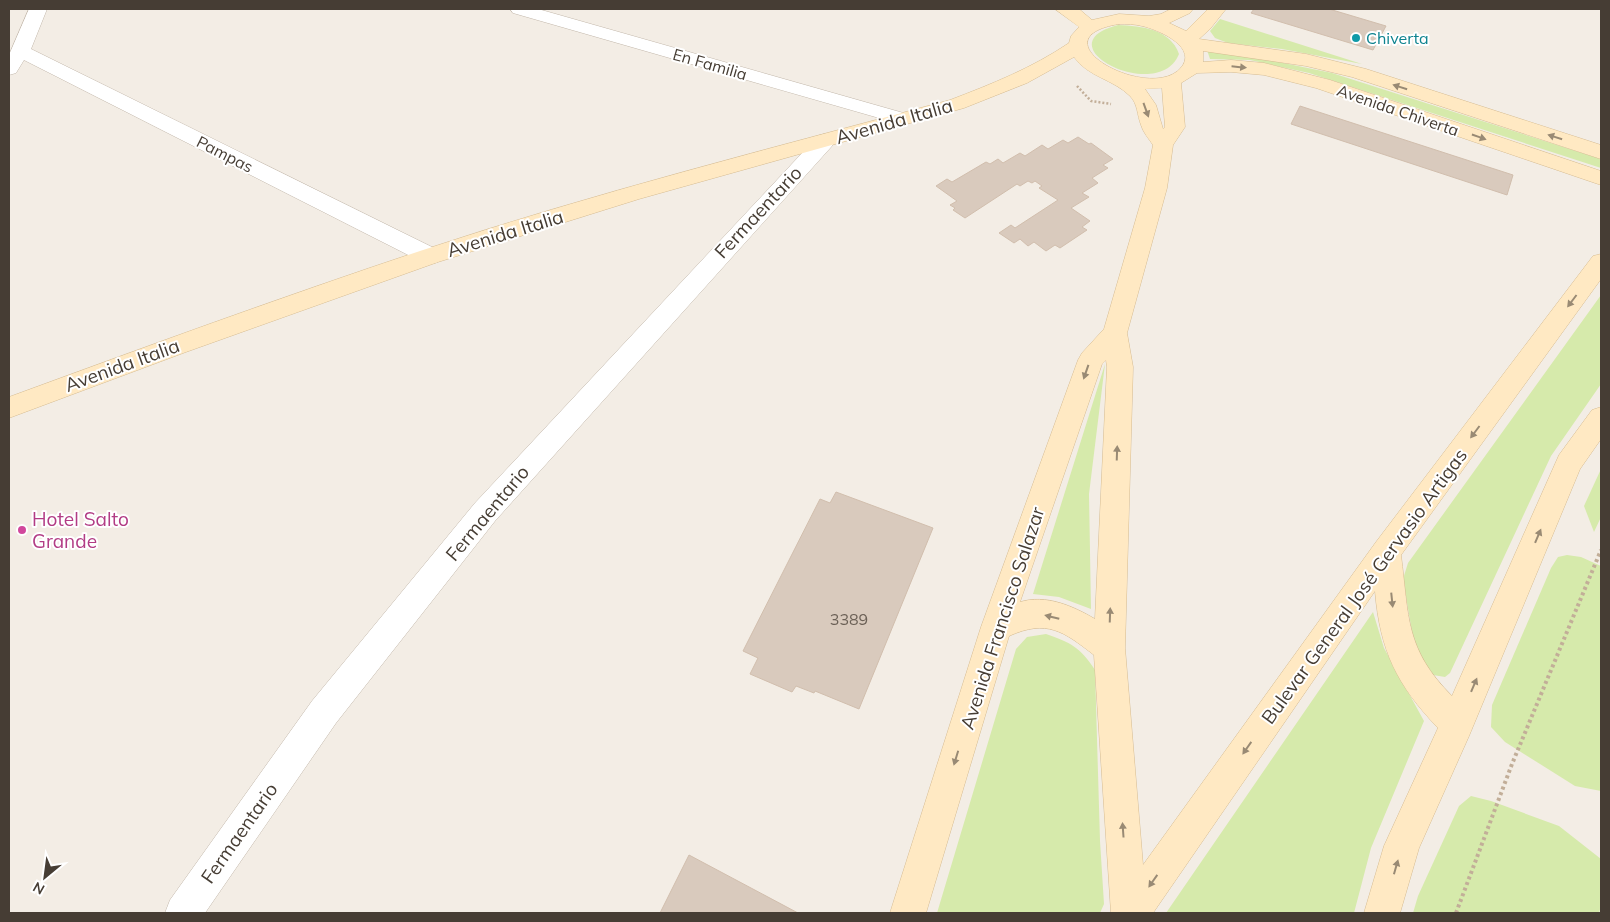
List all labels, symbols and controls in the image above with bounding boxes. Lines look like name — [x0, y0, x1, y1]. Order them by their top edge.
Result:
place label: Chiverta — [1366, 28, 1429, 48]
marker: Chiverta — [1350, 32, 1362, 44]
street label: En Familia — [671, 44, 749, 84]
one-way arrow — [1232, 63, 1248, 71]
street label: Avenida Chiverta — [1334, 80, 1462, 140]
one-way arrow — [1393, 82, 1408, 90]
street label: Avenida Italia — [833, 93, 955, 149]
one-way arrow — [1143, 102, 1150, 117]
street label: Pampas — [193, 131, 257, 177]
one-way arrow — [1471, 133, 1486, 141]
one-way arrow — [1547, 133, 1562, 141]
street label: Fermaentario — [709, 161, 807, 263]
street label: Avenida Italia — [444, 204, 566, 262]
one-way arrow — [1567, 294, 1577, 308]
street label: Avenida Italia — [61, 333, 183, 397]
one-way arrow — [1082, 365, 1090, 380]
one-way arrow — [1470, 425, 1480, 439]
street label: Bulevar General José Gervasio Artigas — [1256, 444, 1472, 728]
one-way arrow — [1113, 445, 1121, 461]
street label: Fermaentario — [440, 460, 534, 566]
street label: Avenida Francisco Salazar — [955, 504, 1049, 732]
place label: Hotel Salto Grande — [32, 507, 129, 553]
marker: Hotel Salto Grande — [16, 524, 28, 536]
one-way arrow — [1535, 529, 1543, 543]
one-way arrow — [1388, 592, 1396, 608]
one-way arrow — [1107, 607, 1115, 623]
house number: 3389 — [830, 609, 868, 629]
one-way arrow — [1044, 613, 1060, 621]
one-way arrow — [1470, 677, 1478, 692]
one-way arrow — [1242, 741, 1252, 755]
one-way arrow — [951, 750, 959, 765]
street label: Fermaentario — [195, 778, 283, 888]
one-way arrow — [1119, 821, 1127, 837]
north arrow — [20, 852, 70, 902]
one-way arrow — [1392, 859, 1400, 874]
one-way arrow — [1148, 874, 1158, 888]
text: N — [30, 878, 48, 899]

